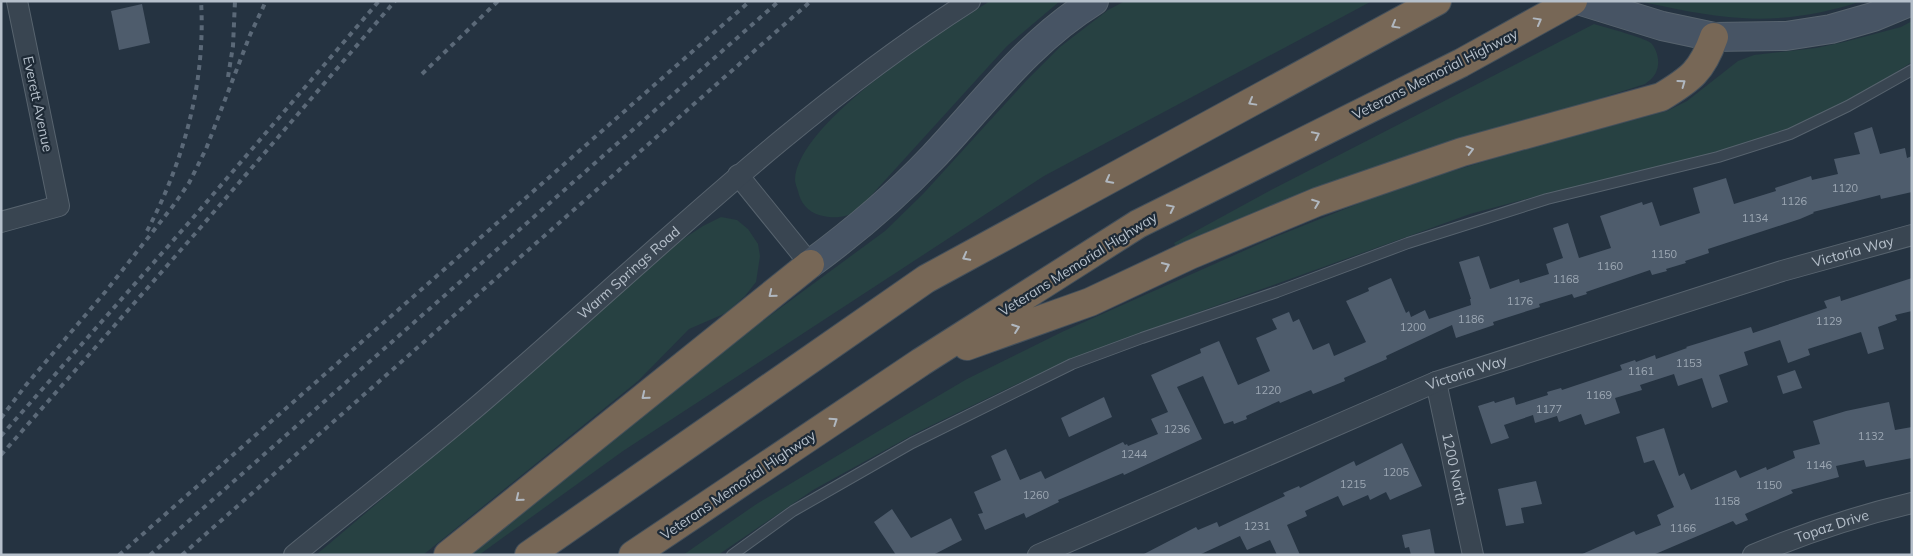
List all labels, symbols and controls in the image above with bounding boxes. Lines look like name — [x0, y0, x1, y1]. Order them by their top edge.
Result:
one-way arrow — [1533, 17, 1542, 27]
one-way arrow — [1391, 18, 1400, 28]
street label: Veterans Memorial Highway — [1349, 24, 1521, 124]
street label: Everett Avenue — [19, 54, 57, 154]
one-way arrow — [1676, 80, 1686, 89]
one-way arrow — [1248, 96, 1257, 106]
one-way arrow — [1311, 131, 1320, 141]
one-way arrow — [1465, 145, 1474, 156]
one-way arrow — [1105, 173, 1114, 183]
house number: 1120 — [1832, 181, 1859, 195]
house number: 1126 — [1781, 194, 1808, 208]
one-way arrow — [1311, 199, 1320, 209]
one-way arrow — [1166, 204, 1175, 214]
street label: Veterans Memorial Highway — [995, 207, 1161, 320]
house number: 1134 — [1742, 211, 1769, 225]
street label: Warm Springs Road — [574, 222, 684, 323]
street label: Victoria Way — [1810, 231, 1896, 271]
house number: 1150 — [1651, 247, 1678, 261]
one-way arrow — [962, 251, 971, 261]
house number: 1160 — [1597, 259, 1624, 273]
one-way arrow — [1161, 262, 1170, 272]
house number: 1168 — [1553, 272, 1580, 286]
one-way arrow — [769, 289, 778, 297]
house number: 1176 — [1507, 294, 1534, 308]
house number: 1186 — [1458, 312, 1485, 326]
house number: 1129 — [1816, 314, 1842, 328]
house number: 1200 — [1400, 320, 1427, 334]
one-way arrow — [1012, 324, 1020, 334]
street label: Victoria Way — [1423, 351, 1510, 394]
house number: 1153 — [1676, 356, 1702, 370]
house number: 1161 — [1628, 364, 1654, 378]
house number: 1220 — [1255, 383, 1282, 397]
house number: 1169 — [1586, 388, 1612, 402]
one-way arrow — [642, 391, 651, 400]
house number: 1177 — [1536, 402, 1562, 416]
one-way arrow — [828, 418, 837, 427]
house number: 1236 — [1164, 422, 1191, 436]
street label: Veterans Memorial Highway — [657, 426, 820, 544]
house number: 1132 — [1858, 429, 1885, 443]
street label: 1200 North — [1438, 431, 1471, 507]
house number: 1244 — [1121, 447, 1148, 461]
house number: 1146 — [1806, 458, 1833, 472]
house number: 1205 — [1383, 465, 1410, 479]
house number: 1215 — [1340, 477, 1367, 491]
house number: 1150 — [1756, 478, 1783, 492]
house number: 1260 — [1023, 488, 1050, 502]
one-way arrow — [516, 492, 525, 500]
house number: 1158 — [1714, 494, 1741, 508]
street label: Topaz Drive — [1792, 506, 1871, 547]
house number: 1231 — [1244, 519, 1270, 533]
house number: 1166 — [1670, 521, 1697, 535]

